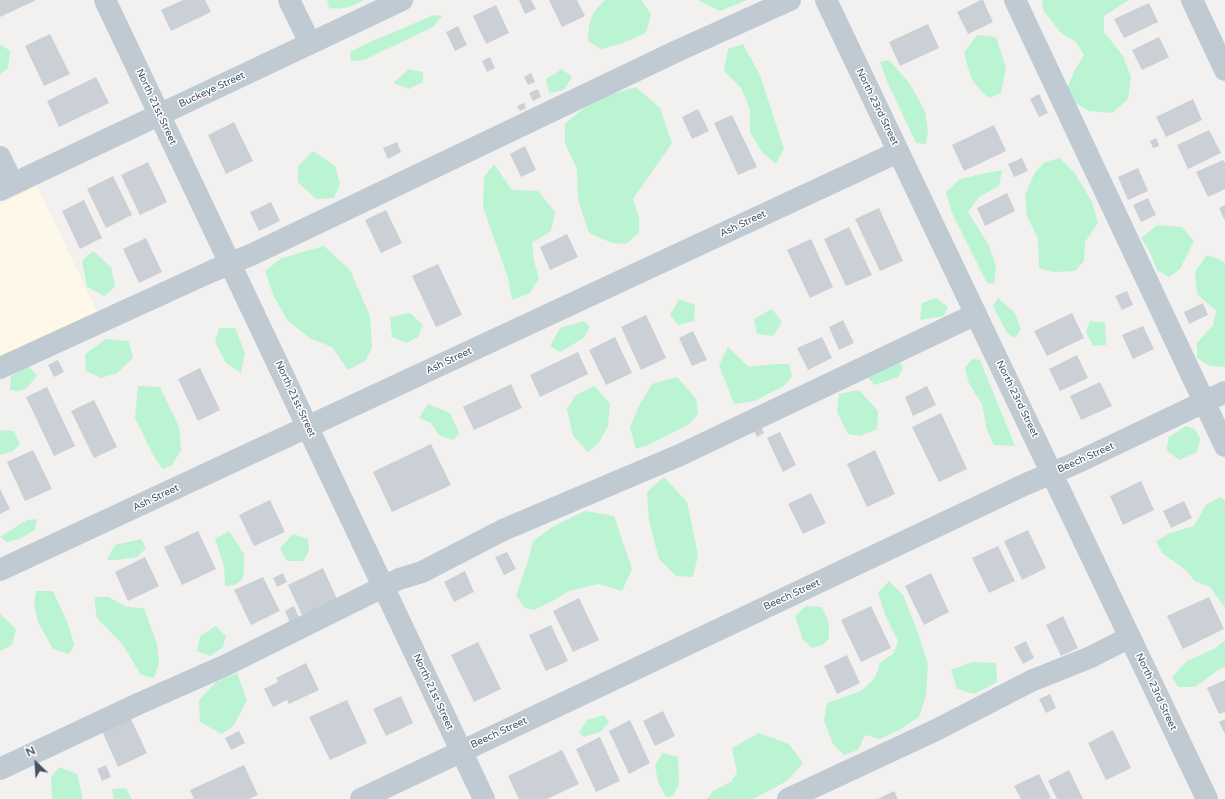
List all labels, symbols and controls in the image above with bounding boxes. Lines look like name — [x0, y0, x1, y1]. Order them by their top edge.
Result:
street label: North 21st Street — [133, 67, 179, 147]
street label: North 23rd Street — [853, 67, 901, 147]
street label: Buckeye Street — [177, 69, 247, 111]
street label: Ash Street — [718, 208, 768, 240]
street label: Ash Street — [424, 345, 474, 377]
street label: North 21st Street — [272, 359, 318, 439]
street label: North 23rd Street — [993, 359, 1041, 439]
street label: Beech Street — [1056, 440, 1116, 476]
street label: Ash Street — [131, 482, 181, 514]
street label: Beech Street — [762, 577, 822, 613]
street label: North 23rd Street — [1133, 651, 1179, 733]
street label: North 21st Street — [410, 652, 456, 732]
street label: Beech Street — [469, 715, 529, 751]
north arrow — [16, 743, 56, 783]
text: N — [24, 744, 37, 759]

